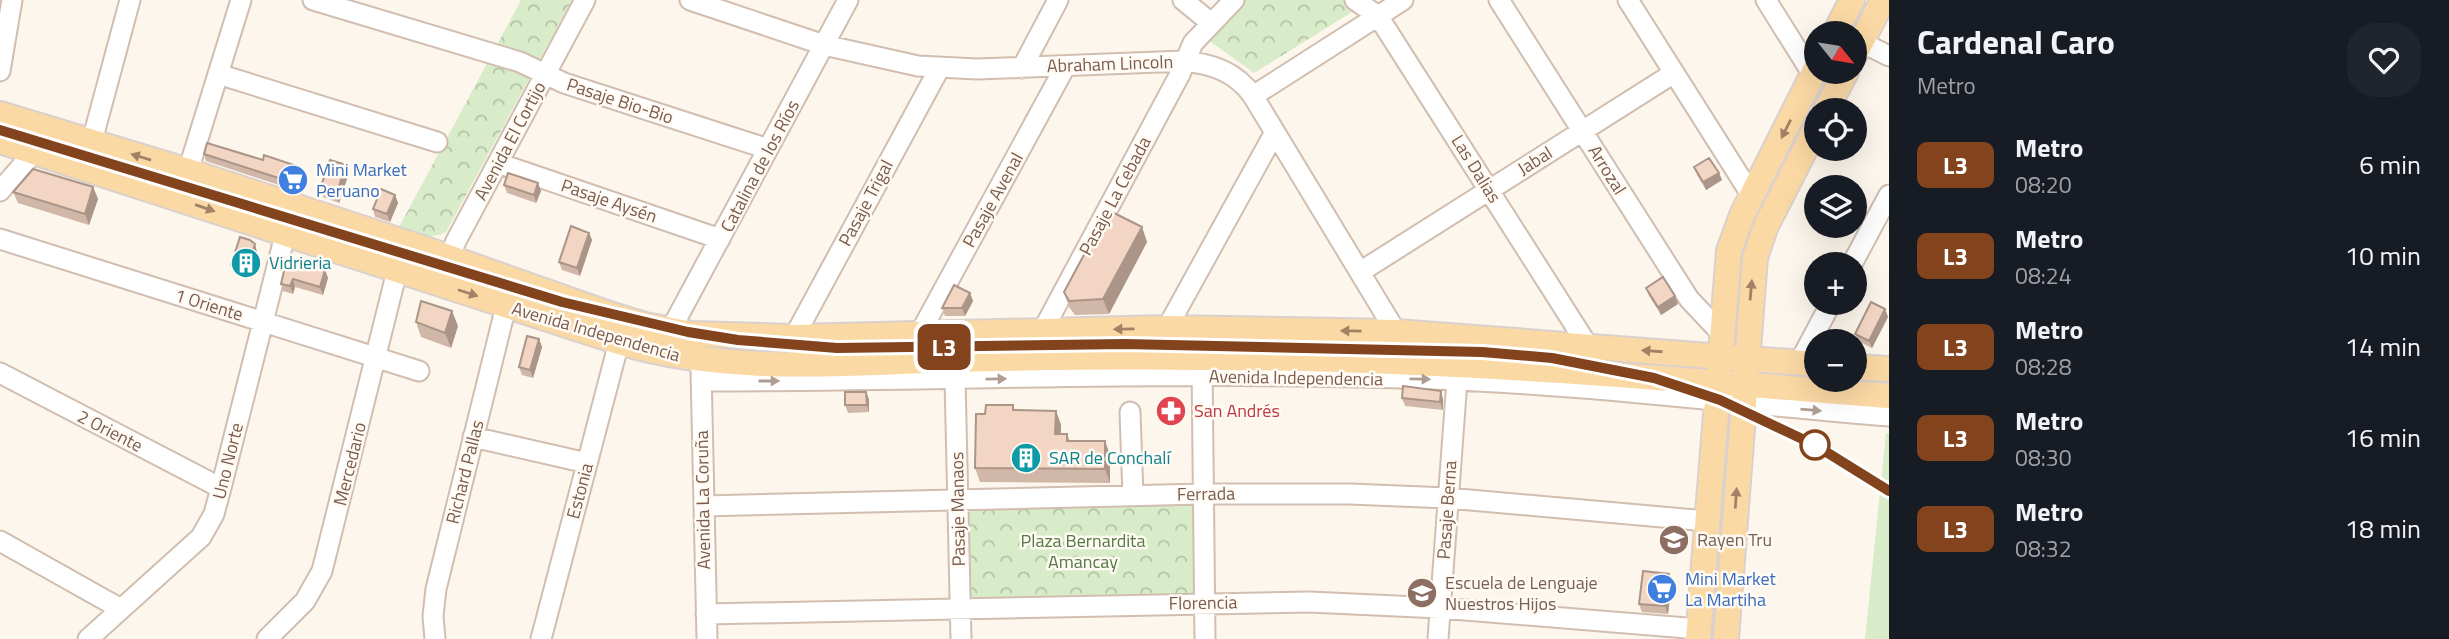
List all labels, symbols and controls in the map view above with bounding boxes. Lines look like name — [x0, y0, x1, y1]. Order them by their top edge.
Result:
text: Cardenal Caro — [1917, 17, 2115, 67]
north arrow — [1804, 21, 1867, 84]
map controls — [1804, 21, 1867, 392]
button: heart — [2347, 23, 2421, 97]
street label: Abraham Lincoln — [1046, 48, 1174, 79]
text: Metro — [1917, 68, 1976, 103]
street label: Pasaje Bio-Bio — [563, 71, 677, 131]
street label: Avenida El Cortijo — [467, 76, 552, 205]
street label: Catalina de los Ríos — [713, 95, 806, 237]
button: locate — [1804, 98, 1867, 161]
one-way arrow — [1780, 119, 1791, 139]
text: Metro — [2015, 128, 2083, 167]
street label: Las Dalias — [1445, 129, 1508, 208]
street label: Pasaje La Cebada — [1072, 131, 1157, 260]
street label: Jabal — [1512, 139, 1558, 182]
street label: Arrozal — [1582, 140, 1633, 200]
text: 6 min — [2359, 145, 2421, 184]
street label: Pasaje Avenal — [955, 147, 1030, 252]
text: L3 — [1943, 147, 1968, 183]
one-way arrow — [130, 151, 151, 161]
street label: Pasaje Trigal — [831, 155, 900, 251]
place label: Mini Market Peruano — [316, 156, 407, 204]
supermarket icon: Mini Market Peruano — [276, 163, 310, 197]
text: 08:20 — [2015, 167, 2072, 202]
street label: Pasaje Aysén — [557, 171, 661, 230]
button: layers — [1804, 175, 1867, 238]
one-way arrow — [194, 203, 215, 213]
text: Metro — [2015, 219, 2083, 258]
text: 10 min — [2345, 236, 2421, 275]
text: L3 — [1943, 238, 1968, 274]
building icon: Vidrieria — [229, 246, 263, 280]
place label: Vidrieria — [269, 249, 331, 276]
button: + — [1804, 252, 1867, 315]
text: 08:24 — [2015, 258, 2072, 293]
one-way arrow — [1746, 279, 1757, 301]
street label: 1 Oriente — [172, 281, 247, 328]
one-way arrow — [457, 288, 478, 299]
street label: Avenida Independencia — [509, 295, 684, 368]
text: Metro — [2015, 310, 2083, 349]
one-way arrow — [1113, 323, 1135, 335]
line badge: L3 — [912, 324, 976, 370]
one-way arrow — [1340, 325, 1362, 337]
text: 14 min — [2345, 327, 2421, 366]
text: L3 — [932, 329, 956, 365]
button: − — [1804, 329, 1867, 392]
text: L3 — [1943, 329, 1968, 365]
one-way arrow — [1641, 345, 1663, 356]
text: 08:28 — [2015, 349, 2072, 384]
street label: Avenida Independencia — [1209, 362, 1383, 393]
one-way arrow — [986, 373, 1008, 385]
one-way arrow — [1409, 373, 1431, 385]
one-way arrow — [758, 375, 780, 387]
pharmacy icon: San Andrés — [1154, 394, 1188, 428]
place label: San Andrés — [1194, 397, 1280, 424]
text: Metro — [2015, 401, 2083, 440]
street label: 2 Oriente — [73, 403, 148, 459]
one-way arrow — [1800, 405, 1822, 416]
street label: Richard Pallas — [439, 417, 490, 527]
text: 16 min — [2345, 418, 2421, 457]
street label: Mercedario — [326, 419, 373, 508]
street label: Uno Norte — [205, 420, 250, 502]
text: L3 — [1943, 420, 1968, 456]
street label: Avenida La Coruña — [688, 430, 717, 570]
unlabelled marker — [1800, 430, 1830, 460]
text: 08:30 — [2015, 440, 2072, 475]
building icon: SAR de Conchalí — [1009, 441, 1043, 475]
place label: SAR de Conchalí — [1049, 444, 1172, 471]
street label: Pasaje Manaos — [943, 451, 972, 567]
street label: Estonia — [559, 460, 600, 522]
street label: Pasaje Berna — [1430, 460, 1463, 560]
street label: Ferrada — [1177, 479, 1235, 508]
one-way arrow — [1731, 486, 1742, 508]
text: Metro — [2015, 492, 2083, 531]
text: 18 min — [2345, 509, 2421, 548]
text: L3 — [1943, 511, 1968, 547]
school or university icon: Rayen Tru — [1657, 523, 1691, 557]
place label: Rayen Tru — [1697, 526, 1772, 553]
park label: Plaza Bernardita Amancay — [1021, 527, 1145, 575]
text: 08:32 — [2015, 531, 2072, 566]
place label: Mini Market La Martiha — [1685, 565, 1776, 613]
place label: Escuela de Lenguaje Nuestros Hijos — [1445, 569, 1598, 617]
supermarket icon: Mini Market La Martiha — [1645, 572, 1679, 606]
school or university icon: Escuela de Lenguaje Nuestros Hijos — [1405, 576, 1439, 610]
street label: Florencia — [1168, 588, 1238, 617]

